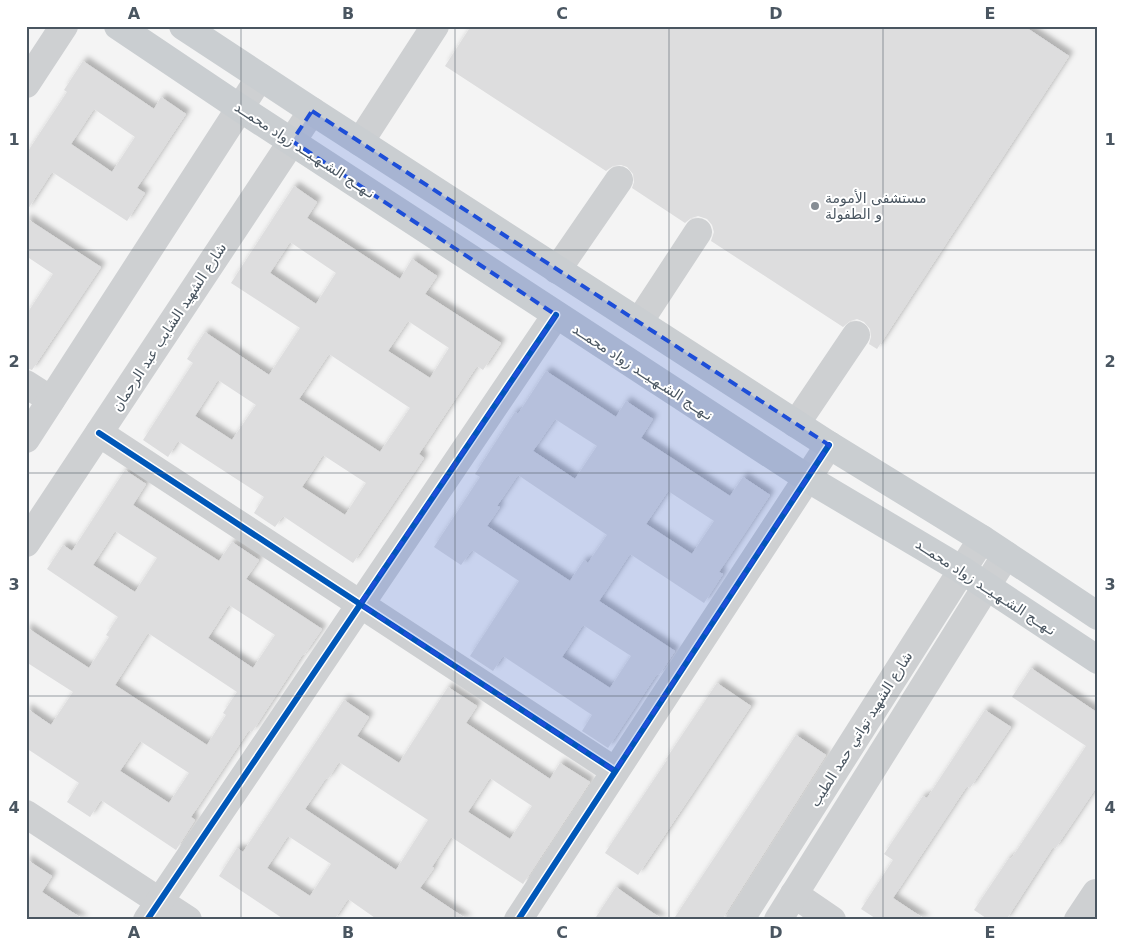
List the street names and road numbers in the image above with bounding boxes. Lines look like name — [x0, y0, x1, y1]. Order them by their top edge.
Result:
street label: نـهــج الشـهـيــد زواد محمــد — [231, 99, 378, 202]
street label: شارع الشهيد الشايب عبد الرحمان — [109, 240, 230, 415]
street label: نـهــج الشـهـيــد زواد محمــد — [569, 321, 716, 424]
street label: نـهــج الشـهـيــد زواد محمــد — [912, 536, 1059, 639]
street label: شارع الشهيد تواتي حمد الطيب — [807, 648, 916, 810]

